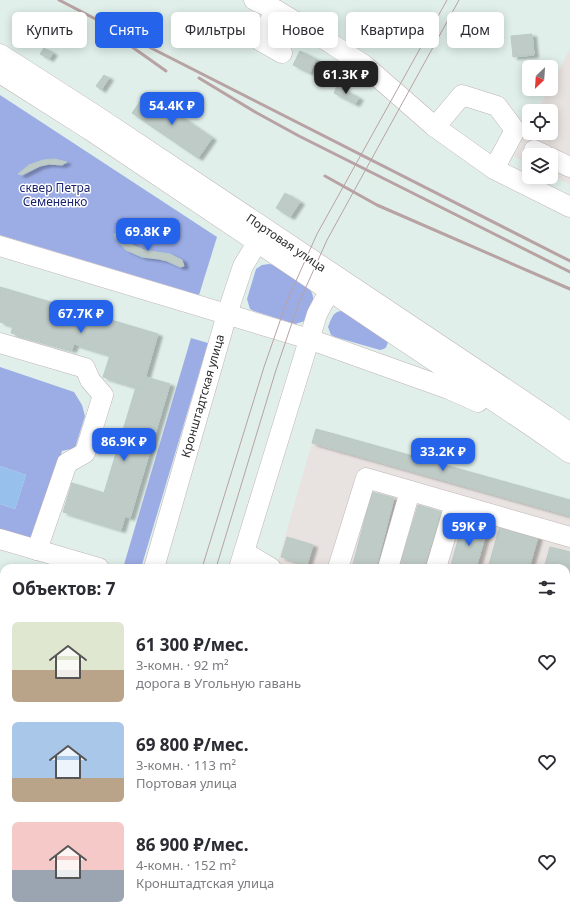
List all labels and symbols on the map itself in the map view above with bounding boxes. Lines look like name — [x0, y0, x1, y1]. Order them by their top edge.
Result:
north arrow — [522, 60, 558, 96]
pin: 61.3K ₽ — [309, 61, 383, 95]
pin: 54.4K ₽ — [135, 92, 209, 126]
park label: сквер Петра Семененко — [20, 179, 90, 210]
street label: Портовая улица — [243, 209, 330, 276]
pin: 69.8K ₽ — [111, 218, 185, 252]
pin: 67.7K ₽ — [44, 300, 118, 334]
street label: Кронштадтская улица — [177, 332, 228, 460]
pin: 86.9K ₽ — [87, 428, 161, 462]
pin: 33.2K ₽ — [406, 438, 480, 472]
pin: 59K ₽ — [441, 513, 497, 547]

